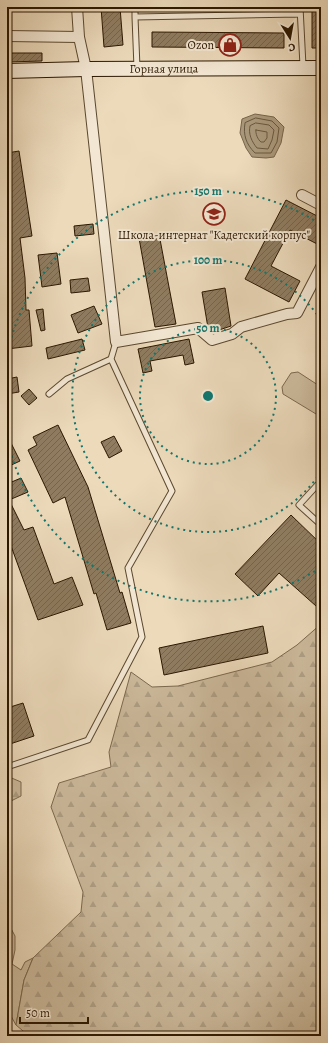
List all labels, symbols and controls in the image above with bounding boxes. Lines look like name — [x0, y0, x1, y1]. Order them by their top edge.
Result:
north arrow — [270, 18, 310, 58]
shop icon: Ozon — [217, 32, 243, 58]
place label: Ozon — [188, 37, 214, 53]
text: С — [287, 39, 297, 55]
street label: Горная улица — [130, 61, 199, 77]
text: 150 m — [194, 183, 222, 199]
school or university icon: Школа-интернат "Кадетский корпус" — [201, 201, 227, 227]
place label: Школа-интернат "Кадетский корпус" — [118, 227, 311, 243]
text: 100 m — [194, 252, 222, 268]
text: 50 m — [196, 320, 220, 336]
centre of rings — [201, 389, 215, 403]
scale bar — [20, 999, 88, 1025]
text: 50 m — [26, 1005, 50, 1021]

